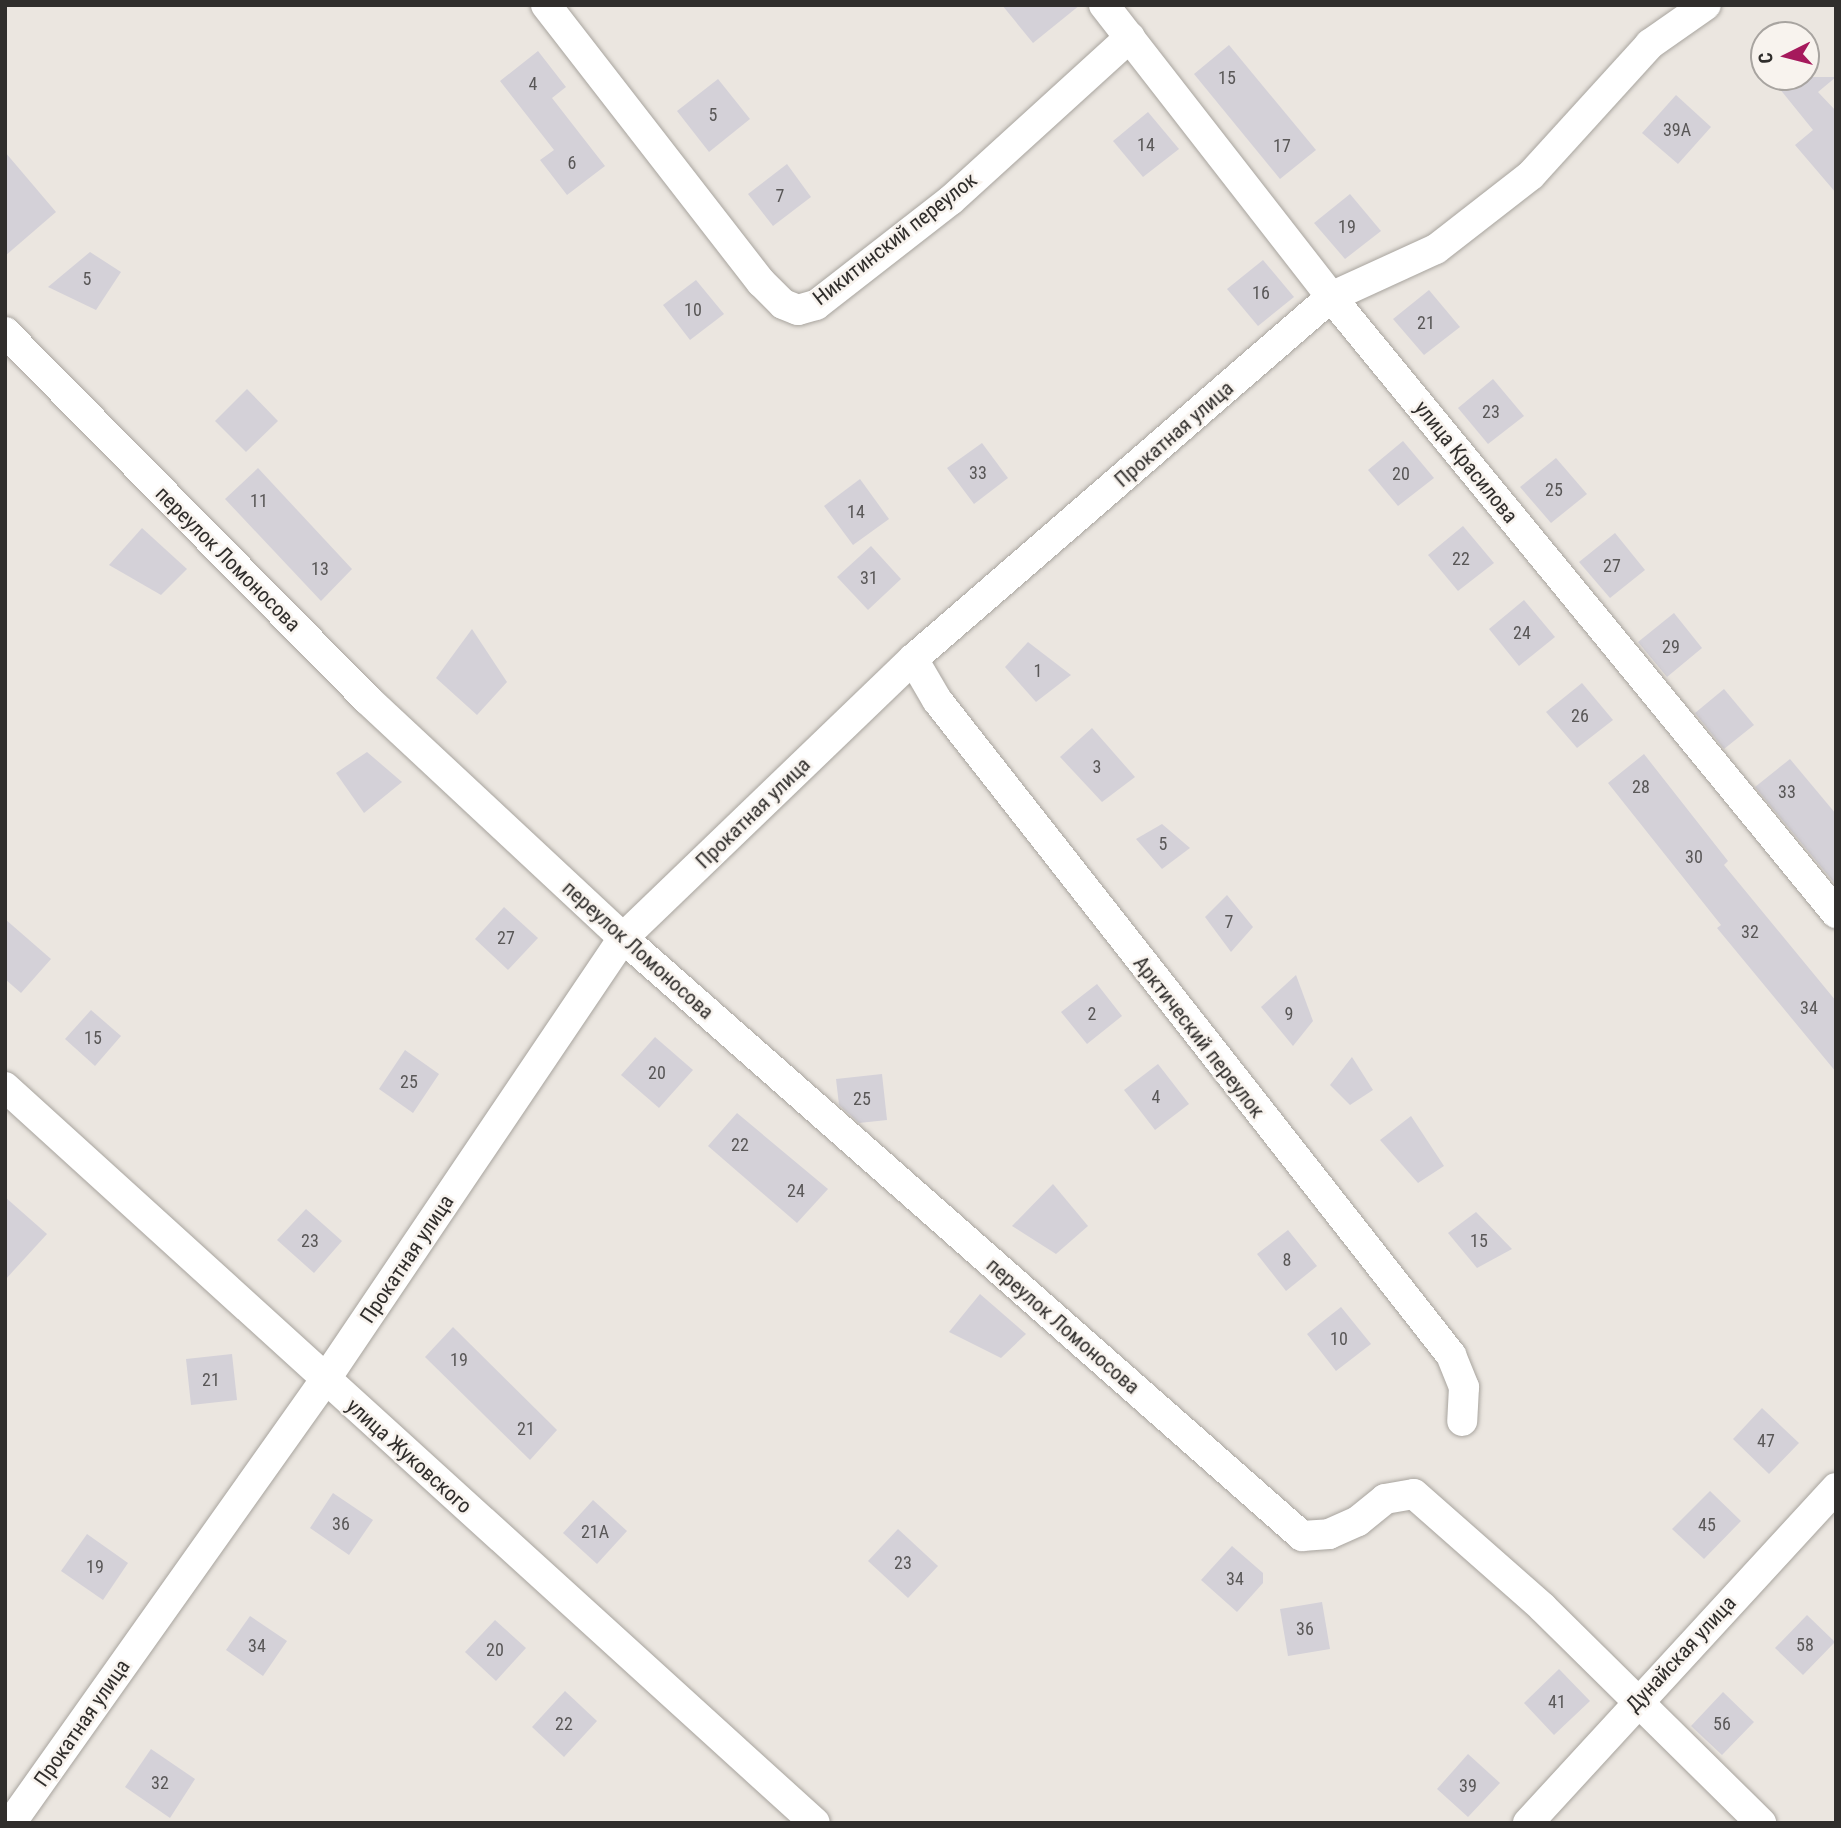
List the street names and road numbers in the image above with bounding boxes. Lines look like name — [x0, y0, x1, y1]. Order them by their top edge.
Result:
street label: Никитинский переулок — [808, 167, 982, 311]
street label: Прокатная улица — [1109, 376, 1239, 492]
street label: улица Красилова — [1409, 396, 1523, 528]
street label: переулок Ломоносова — [150, 481, 306, 637]
street label: Прокатная улица — [691, 752, 815, 874]
street label: переулок Ломоносова — [557, 875, 719, 1025]
street label: Арктический переулок — [1128, 951, 1270, 1123]
street label: Прокатная улица — [355, 1190, 459, 1328]
street label: переулок Ломоносова — [981, 1253, 1145, 1399]
street label: улица Жуковского — [341, 1393, 477, 1519]
street label: Дунайская улица — [1621, 1591, 1741, 1717]
street label: Прокатная улица — [29, 1655, 135, 1791]

